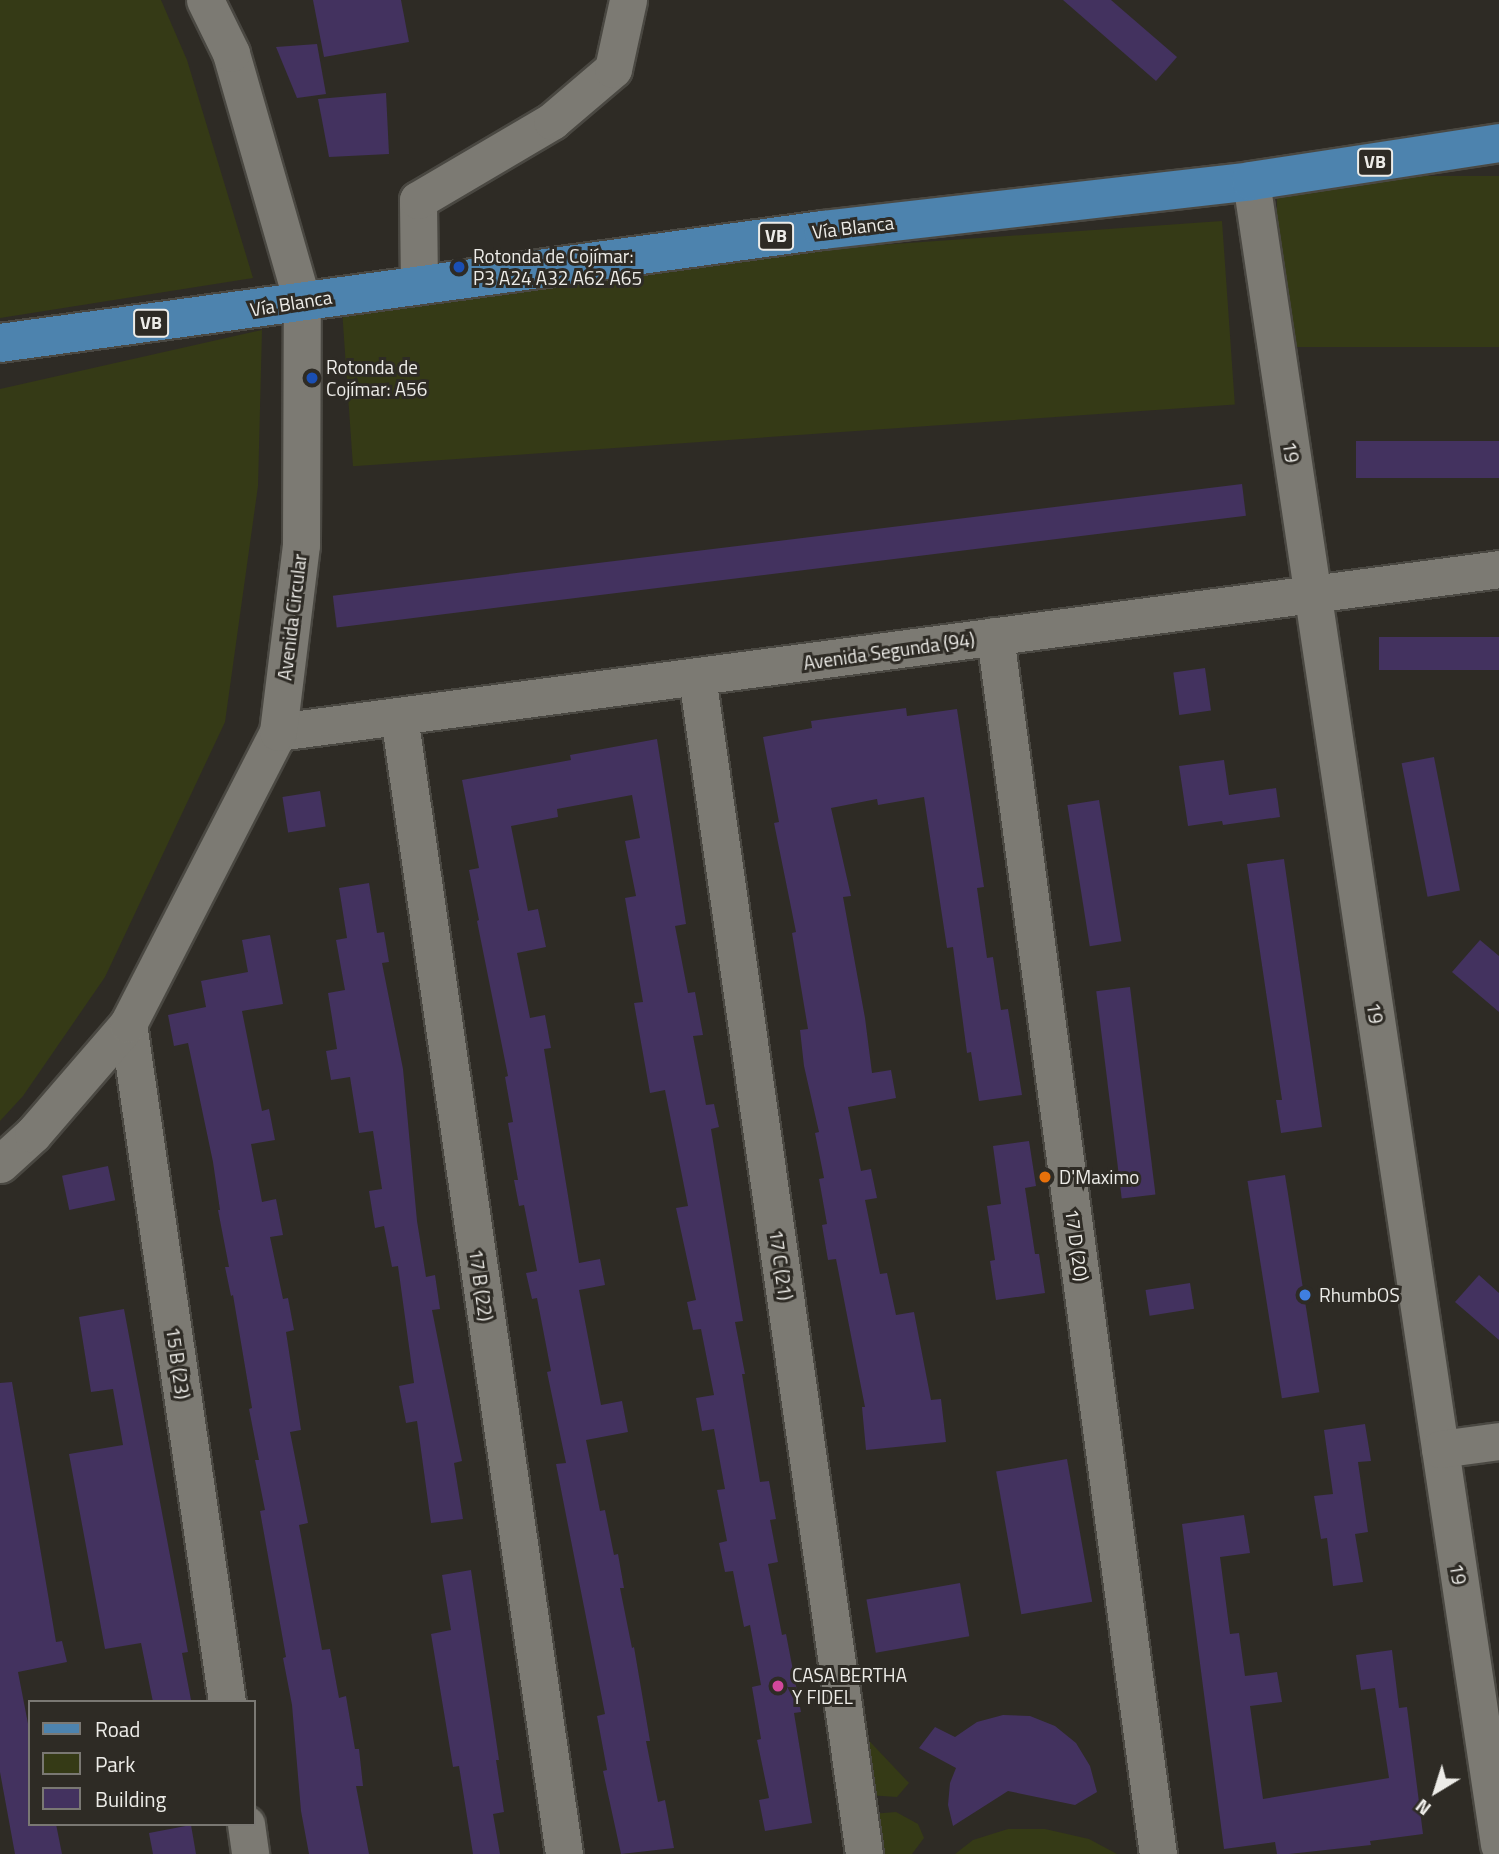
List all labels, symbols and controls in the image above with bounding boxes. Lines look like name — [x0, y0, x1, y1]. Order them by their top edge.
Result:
road number: VB — [1356, 148, 1394, 176]
street label: Vía Blanca — [811, 211, 895, 243]
road number: VB — [757, 222, 795, 250]
place label: Rotonda de Cojímar: P3 A24 A32 A62 A65 — [473, 245, 642, 289]
marker: Rotonda de Cojímar: P3 A24 A32 A62 A65 — [451, 259, 467, 275]
street label: Vía Blanca — [248, 285, 334, 321]
road number: VB — [132, 309, 170, 338]
place label: Rotonda de Cojímar: A56 — [326, 356, 427, 400]
marker: Rotonda de Cojímar: A56 — [304, 370, 320, 386]
street label: 19 — [1278, 440, 1304, 464]
street label: Avenida Circular — [273, 552, 311, 682]
street label: Avenida Segunda (94) — [802, 628, 976, 674]
street label: 19 — [1362, 1001, 1388, 1025]
place label: D'Maximo — [1059, 1166, 1139, 1188]
marker: D'Maximo — [1037, 1169, 1053, 1185]
street label: 17 D (20) — [1061, 1207, 1093, 1283]
street label: 17 C (21) — [765, 1228, 797, 1302]
street label: 17 B (22) — [465, 1247, 497, 1323]
place label: RhumbOS — [1319, 1284, 1400, 1306]
marker: RhumbOS — [1297, 1287, 1313, 1303]
street label: 15 B (23) — [162, 1325, 194, 1401]
street label: 19 — [1445, 1562, 1471, 1586]
place label: CASA BERTHA Y FIDEL — [792, 1664, 907, 1708]
marker: CASA BERTHA Y FIDEL — [770, 1678, 786, 1694]
legend — [28, 1700, 256, 1826]
text: Road — [95, 1713, 140, 1745]
text: Park — [95, 1748, 135, 1780]
north arrow — [1401, 1756, 1471, 1826]
text: Building — [95, 1783, 166, 1815]
text: N — [1409, 1792, 1437, 1823]

